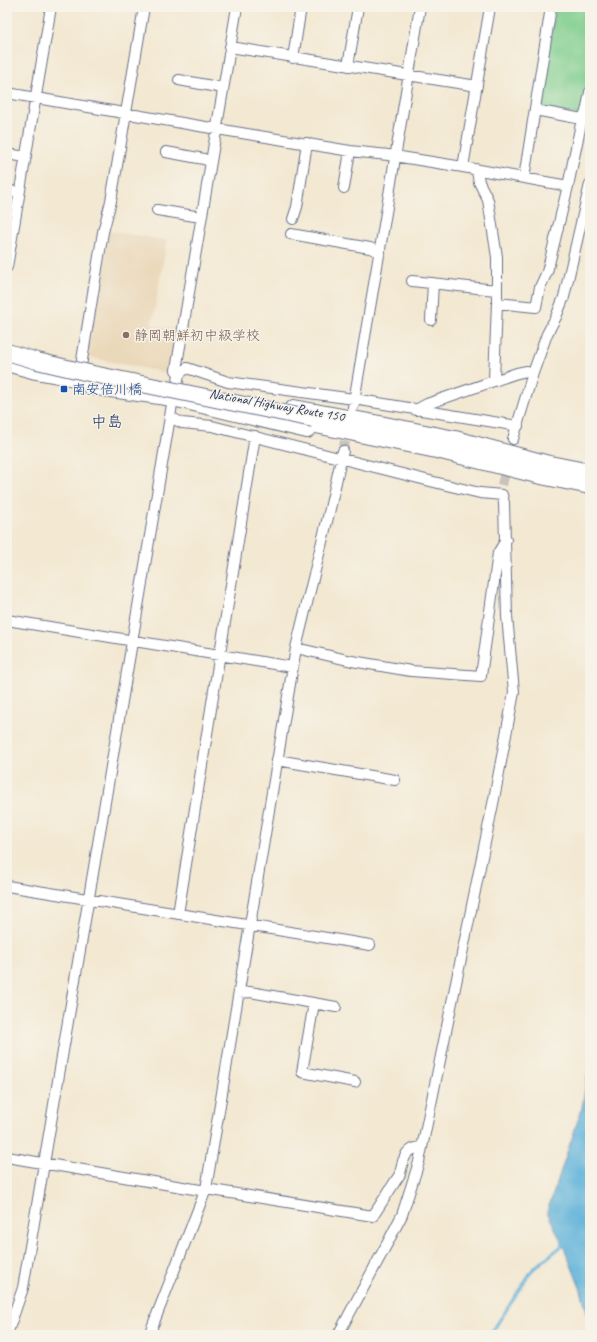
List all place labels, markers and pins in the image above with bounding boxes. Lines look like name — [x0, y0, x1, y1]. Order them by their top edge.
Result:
place label: 静岡朝鮮初中級学校 — [134, 327, 260, 344]
marker: 静岡朝鮮初中級学校 — [121, 330, 131, 340]
place label: 南安倍川橋 — [72, 381, 142, 398]
marker: 南安倍川橋 — [59, 384, 69, 394]

